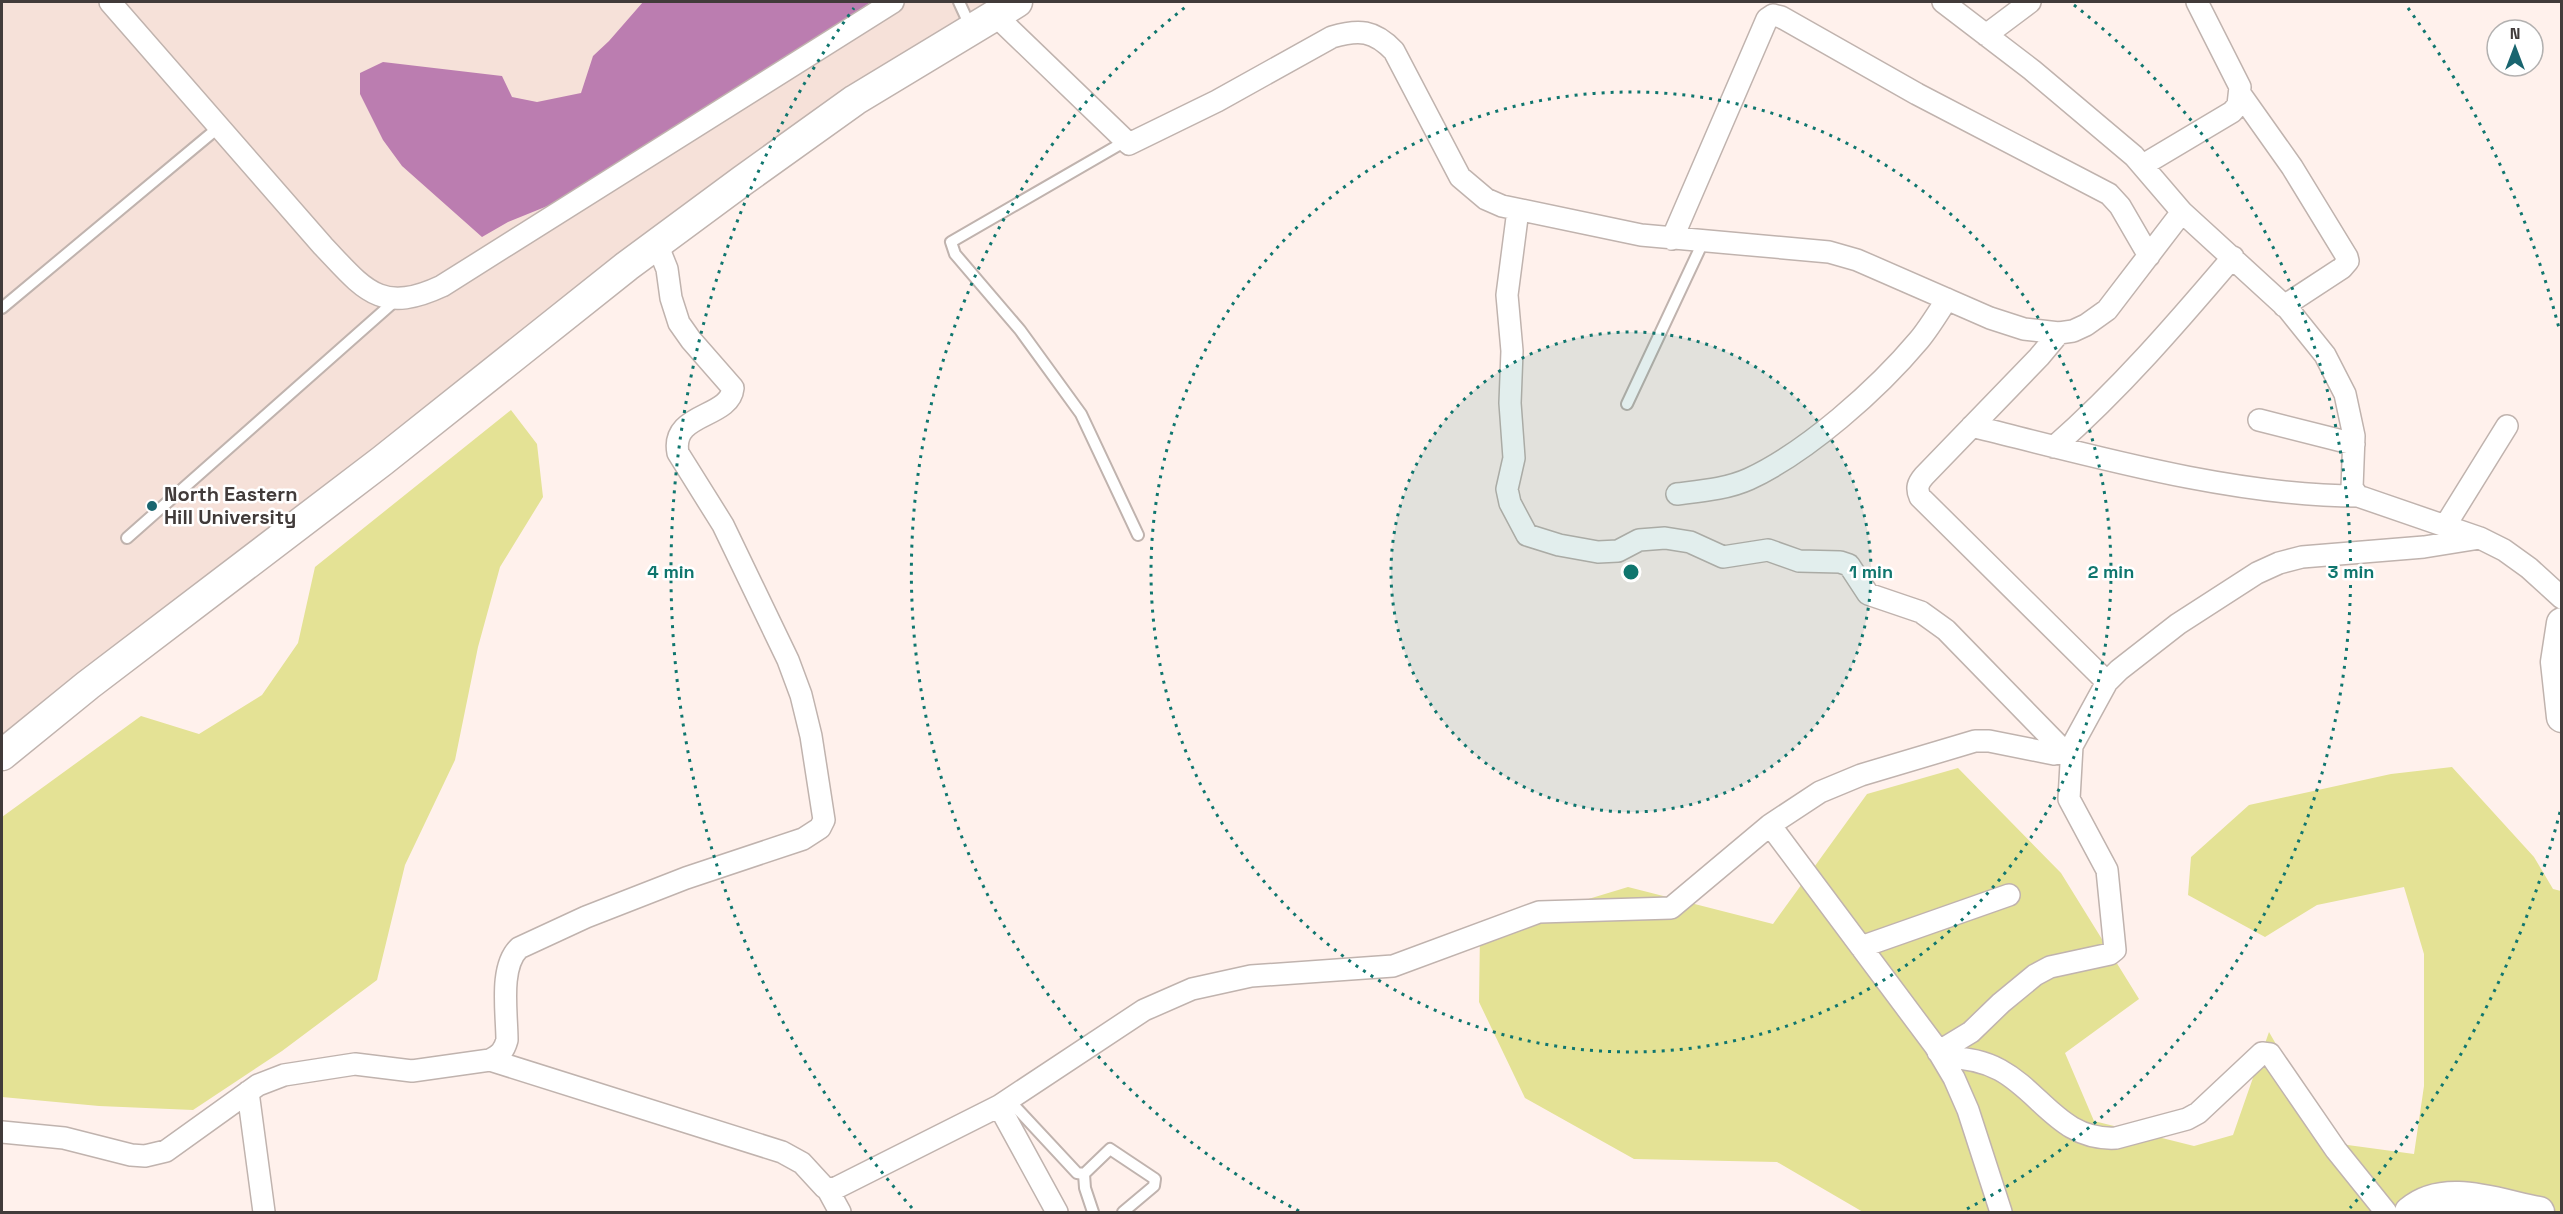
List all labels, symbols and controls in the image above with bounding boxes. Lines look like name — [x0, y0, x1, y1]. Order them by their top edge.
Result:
north arrow — [2485, 18, 2545, 78]
text: N — [2510, 23, 2520, 44]
place label: North Eastern Hill University — [164, 481, 297, 530]
marker: North Eastern Hill University — [145, 499, 159, 513]
text: 4 min — [647, 560, 695, 583]
text: 1 min — [1849, 560, 1893, 583]
text: 2 min — [2088, 560, 2134, 583]
text: 3 min — [2328, 560, 2374, 583]
centre of rings — [1621, 562, 1641, 582]

